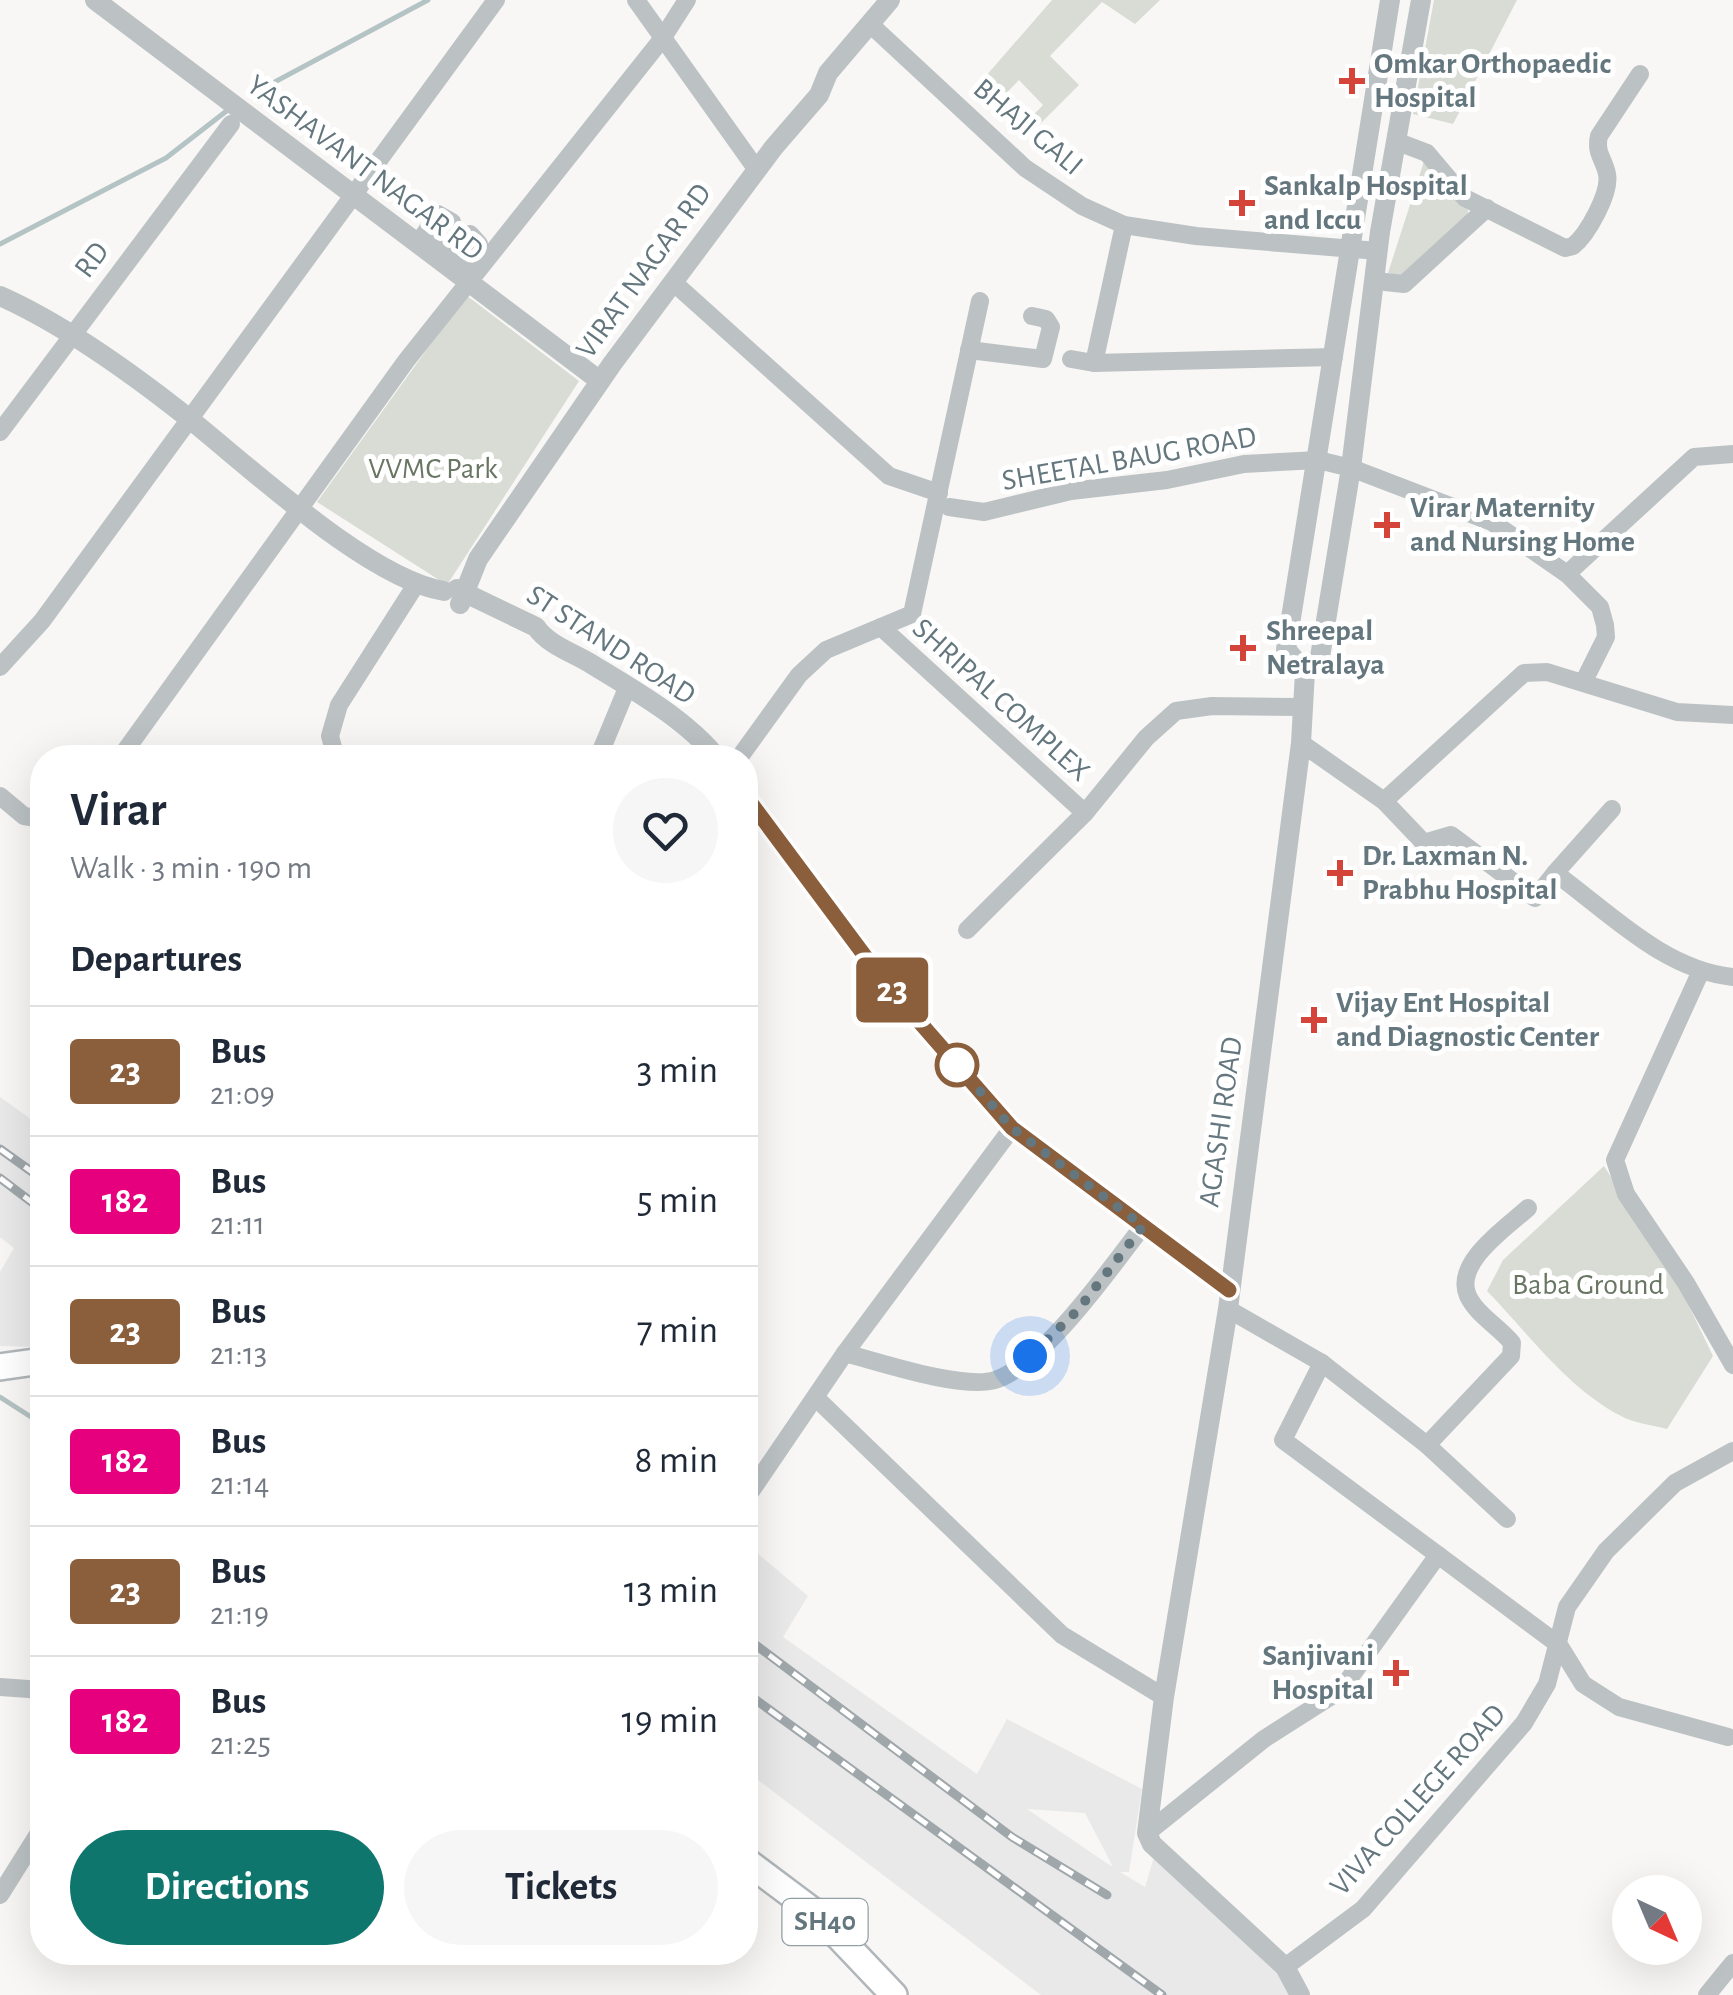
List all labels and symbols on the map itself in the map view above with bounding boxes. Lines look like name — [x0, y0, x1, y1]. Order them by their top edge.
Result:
place label: Omkar Orthopaedic Hospital — [1374, 49, 1611, 113]
marker: Omkar Orthopaedic Hospital — [1339, 68, 1365, 94]
street label: YASHAVANT NAGAR RD — [241, 70, 489, 266]
street label: BHAJI GALI — [968, 73, 1088, 181]
place label: Sankalp Hospital and Iccu — [1264, 171, 1468, 235]
street label: VIRAT NAGAR RD — [571, 178, 717, 364]
marker: Sankalp Hospital and Iccu — [1229, 190, 1255, 216]
street label: RD — [69, 237, 115, 283]
street label: SHEETAL BAUG ROAD — [999, 422, 1259, 496]
park label: VVMC Park — [368, 454, 498, 484]
place label: Virar Maternity and Nursing Home — [1410, 493, 1635, 557]
marker: Virar Maternity and Nursing Home — [1374, 512, 1400, 538]
street label: ST STAND ROAD — [522, 580, 700, 710]
street label: SHRIPAL COMPLEX — [907, 613, 1095, 787]
place label: Shreepal Netralaya — [1266, 616, 1385, 680]
marker: Shreepal Netralaya — [1230, 635, 1256, 661]
place label: Dr. Laxman N. Prabhu Hospital — [1362, 841, 1557, 905]
marker: Dr. Laxman N. Prabhu Hospital — [1327, 860, 1353, 886]
line badge: 23 — [847, 958, 937, 1022]
place label: Vijay Ent Hospital and Diagnostic Center — [1336, 988, 1600, 1052]
marker: Vijay Ent Hospital and Diagnostic Center — [1301, 1007, 1327, 1033]
street label: AGASHI ROAD — [1194, 1035, 1248, 1209]
unlabelled marker — [936, 1044, 978, 1086]
park label: Baba Ground — [1512, 1270, 1664, 1300]
your location — [1005, 1331, 1055, 1381]
place label: Sanjivani Hospital — [1262, 1641, 1374, 1705]
marker: Sanjivani Hospital — [1383, 1660, 1409, 1686]
street label: VIVA COLLEGE ROAD — [1325, 1699, 1511, 1901]
north arrow — [1612, 1875, 1702, 1965]
road number: SH40 — [782, 1899, 868, 1945]

